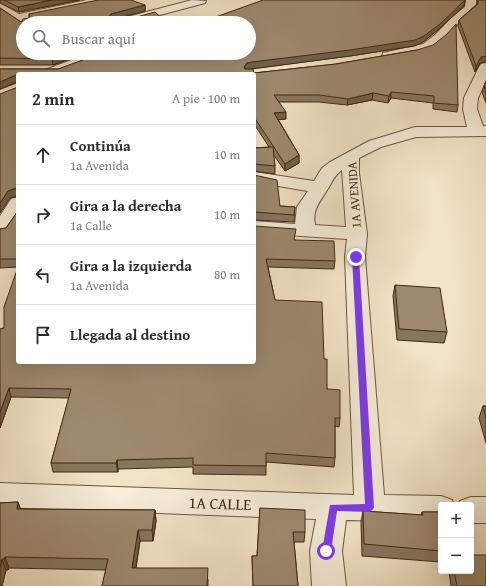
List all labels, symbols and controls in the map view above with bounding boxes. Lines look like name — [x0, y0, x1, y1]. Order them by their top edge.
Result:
search box — [16, 16, 256, 60]
icon: search — [30, 27, 52, 49]
text: Buscar aquí — [62, 28, 135, 49]
text: 2 min — [32, 86, 74, 111]
text: A pie · 100 m — [172, 89, 240, 108]
text: Continúa — [70, 135, 131, 156]
icon: ahead — [32, 144, 54, 166]
text: 10 m — [214, 145, 240, 164]
text: 1a Avenida — [70, 156, 129, 175]
street label: 1A AVENIDA — [342, 161, 366, 229]
text: Gira a la derecha — [70, 195, 181, 216]
icon: right — [32, 204, 54, 226]
text: 10 m — [214, 205, 240, 224]
text: 1a Calle — [70, 216, 112, 235]
route end — [347, 248, 365, 266]
text: Gira a la izquierda — [70, 255, 192, 276]
icon: left — [32, 264, 54, 286]
text: 80 m — [214, 265, 240, 284]
text: 1a Avenida — [70, 276, 129, 295]
icon: arrive — [32, 324, 54, 346]
text: Llegada al destino — [70, 324, 190, 345]
street label: 1A CALLE — [188, 490, 252, 516]
map controls — [438, 502, 474, 574]
button: + — [438, 502, 474, 538]
button: − — [438, 538, 474, 574]
route start — [317, 542, 335, 560]

